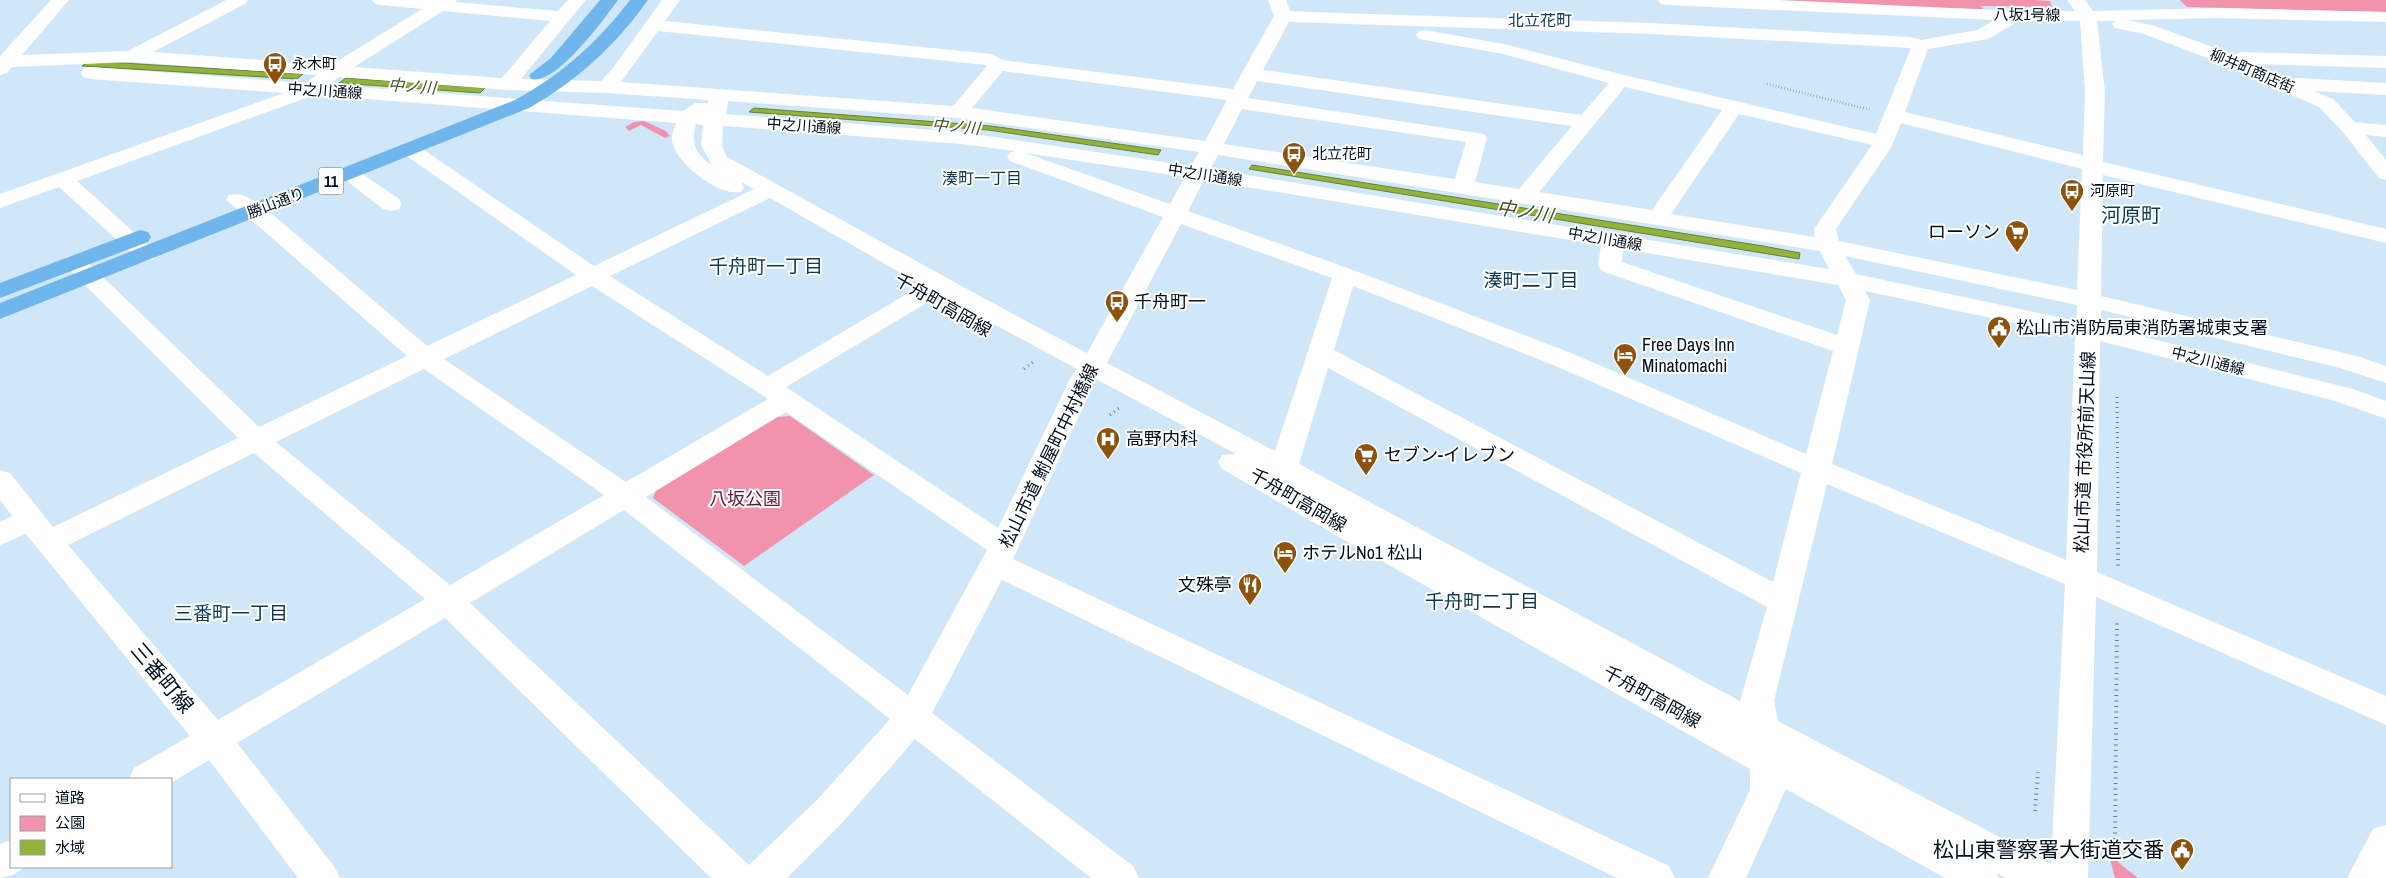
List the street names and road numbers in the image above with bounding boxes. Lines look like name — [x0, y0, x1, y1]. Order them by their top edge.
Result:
street label: 八坂1号線 — [1993, 3, 2061, 26]
street label: 柳井町商店街 — [2207, 43, 2298, 98]
street label: 中之川通線 — [287, 77, 363, 104]
street label: 中之川通線 — [766, 112, 842, 139]
street label: 中之川通線 — [1166, 158, 1244, 191]
road number: 11 — [318, 168, 344, 195]
street label: 勝山通り — [244, 182, 308, 223]
street label: 中之川通線 — [1566, 222, 1644, 255]
street label: 千舟町高岡線 — [890, 267, 996, 342]
street label: 中之川通線 — [2169, 341, 2247, 380]
street label: 松山市道 市役所前天山線 — [2068, 351, 2101, 553]
street label: 松山市道 鮒屋町中村橋線 — [993, 359, 1104, 552]
street label: 千舟町高岡線 — [1245, 462, 1351, 537]
street label: 三番町線 — [124, 636, 200, 719]
street label: 千舟町高岡線 — [1599, 659, 1706, 734]

